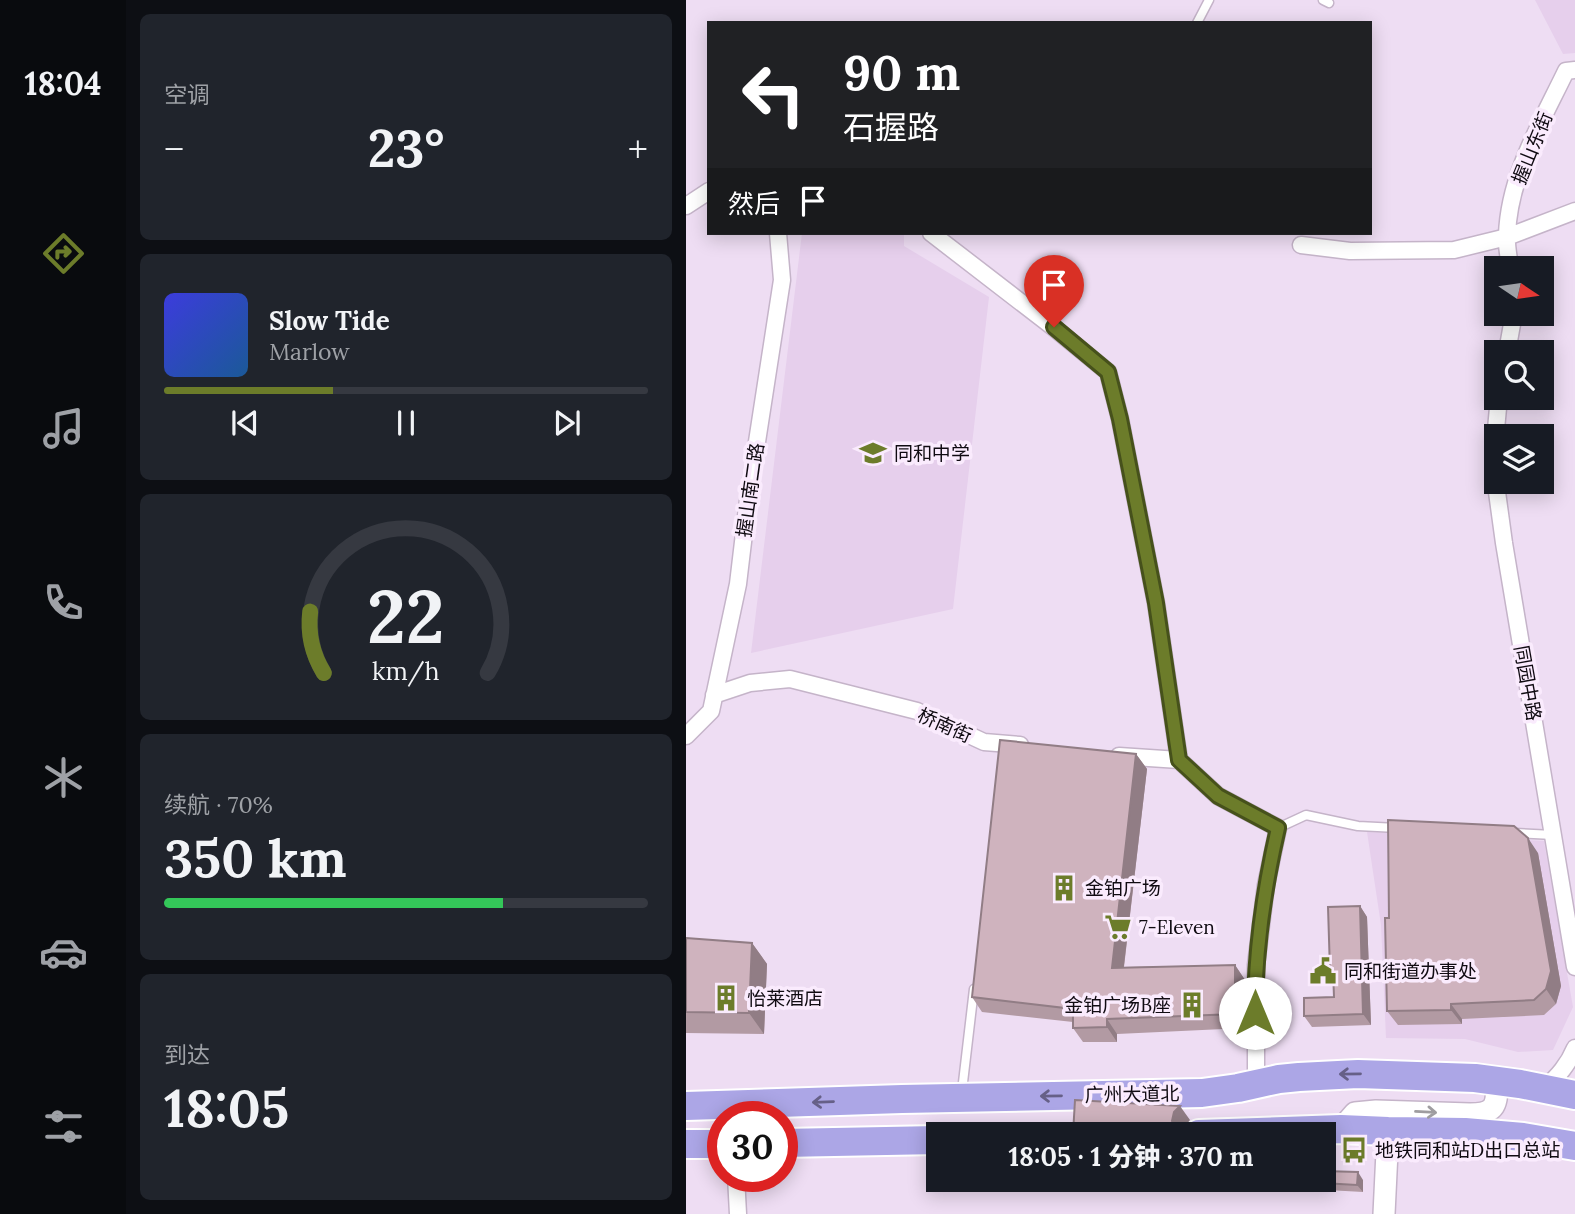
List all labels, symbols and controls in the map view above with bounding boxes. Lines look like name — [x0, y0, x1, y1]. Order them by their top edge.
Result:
text: 90 m — [843, 41, 960, 103]
icon: left — [728, 49, 819, 140]
text: 18:04 — [24, 63, 102, 104]
text: 空调 — [164, 80, 210, 109]
text: 石握路 — [843, 107, 939, 148]
street label: 握山东街 — [1507, 108, 1557, 188]
text: 23° — [368, 115, 444, 181]
text: − — [164, 125, 184, 173]
text: + — [628, 125, 648, 173]
icon: arrive — [794, 182, 832, 220]
text: 然后 — [728, 187, 780, 220]
icon: directions — [39, 229, 88, 278]
pin — [1024, 255, 1084, 327]
north arrow — [1484, 256, 1554, 326]
map controls — [1484, 256, 1554, 494]
icon: arrive — [1035, 266, 1073, 304]
text: Slow Tide — [269, 304, 390, 337]
text: Marlow — [269, 337, 350, 366]
button: search — [1484, 340, 1554, 410]
icon: music — [39, 404, 88, 453]
icon: previous — [226, 404, 264, 442]
icon: pause — [387, 404, 425, 442]
icon: next — [548, 404, 586, 442]
button: layers — [1484, 424, 1554, 494]
school or university icon: 同和中学 — [858, 438, 888, 468]
street label: 握山南二路 — [732, 441, 768, 539]
place label: 同和中学 — [894, 441, 970, 465]
text: 22 — [367, 570, 445, 663]
icon: phone — [39, 578, 88, 627]
street label: 同园中路 — [1510, 643, 1546, 723]
text: km/h — [372, 655, 440, 687]
street label: 桥南街 — [914, 702, 976, 748]
icon: climate — [39, 753, 88, 802]
text: 续航 · 70% — [164, 790, 273, 819]
text: 350 km — [164, 825, 347, 891]
building icon: 金铂广场 — [1049, 873, 1079, 903]
place label: 金铂广场 — [1085, 876, 1161, 900]
supermarket icon: 7-Eleven — [1103, 912, 1133, 942]
place label: 7-Eleven — [1139, 915, 1215, 939]
icon: car — [39, 928, 88, 977]
public building icon: 同和街道办事处 — [1308, 956, 1338, 986]
place label: 同和街道办事处 — [1344, 959, 1477, 983]
position arrow — [1218, 976, 1292, 1050]
building icon: 怡莱酒店 — [711, 983, 741, 1013]
place label: 怡莱酒店 — [747, 986, 823, 1010]
building icon: 金铂广场B座 — [1177, 990, 1207, 1020]
place label: 金铂广场B座 — [1064, 993, 1171, 1017]
text: 到达 — [164, 1040, 210, 1069]
one-way arrow — [1339, 1067, 1362, 1081]
text: 18:05 — [164, 1075, 289, 1141]
street label: 广州大道北 — [1084, 1081, 1180, 1107]
one-way arrow — [1040, 1089, 1063, 1103]
one-way arrow — [812, 1095, 835, 1108]
speed limit sign: 30 — [707, 1101, 798, 1192]
icon: filters — [39, 1102, 88, 1151]
one-way arrow — [1415, 1106, 1438, 1119]
bus stop icon: 地铁同和站D出口总站 — [1339, 1135, 1369, 1165]
place label: 地铁同和站D出口总站 — [1375, 1138, 1560, 1162]
text: 18:05 · 1 分钟 · 370 m — [1008, 1140, 1254, 1173]

